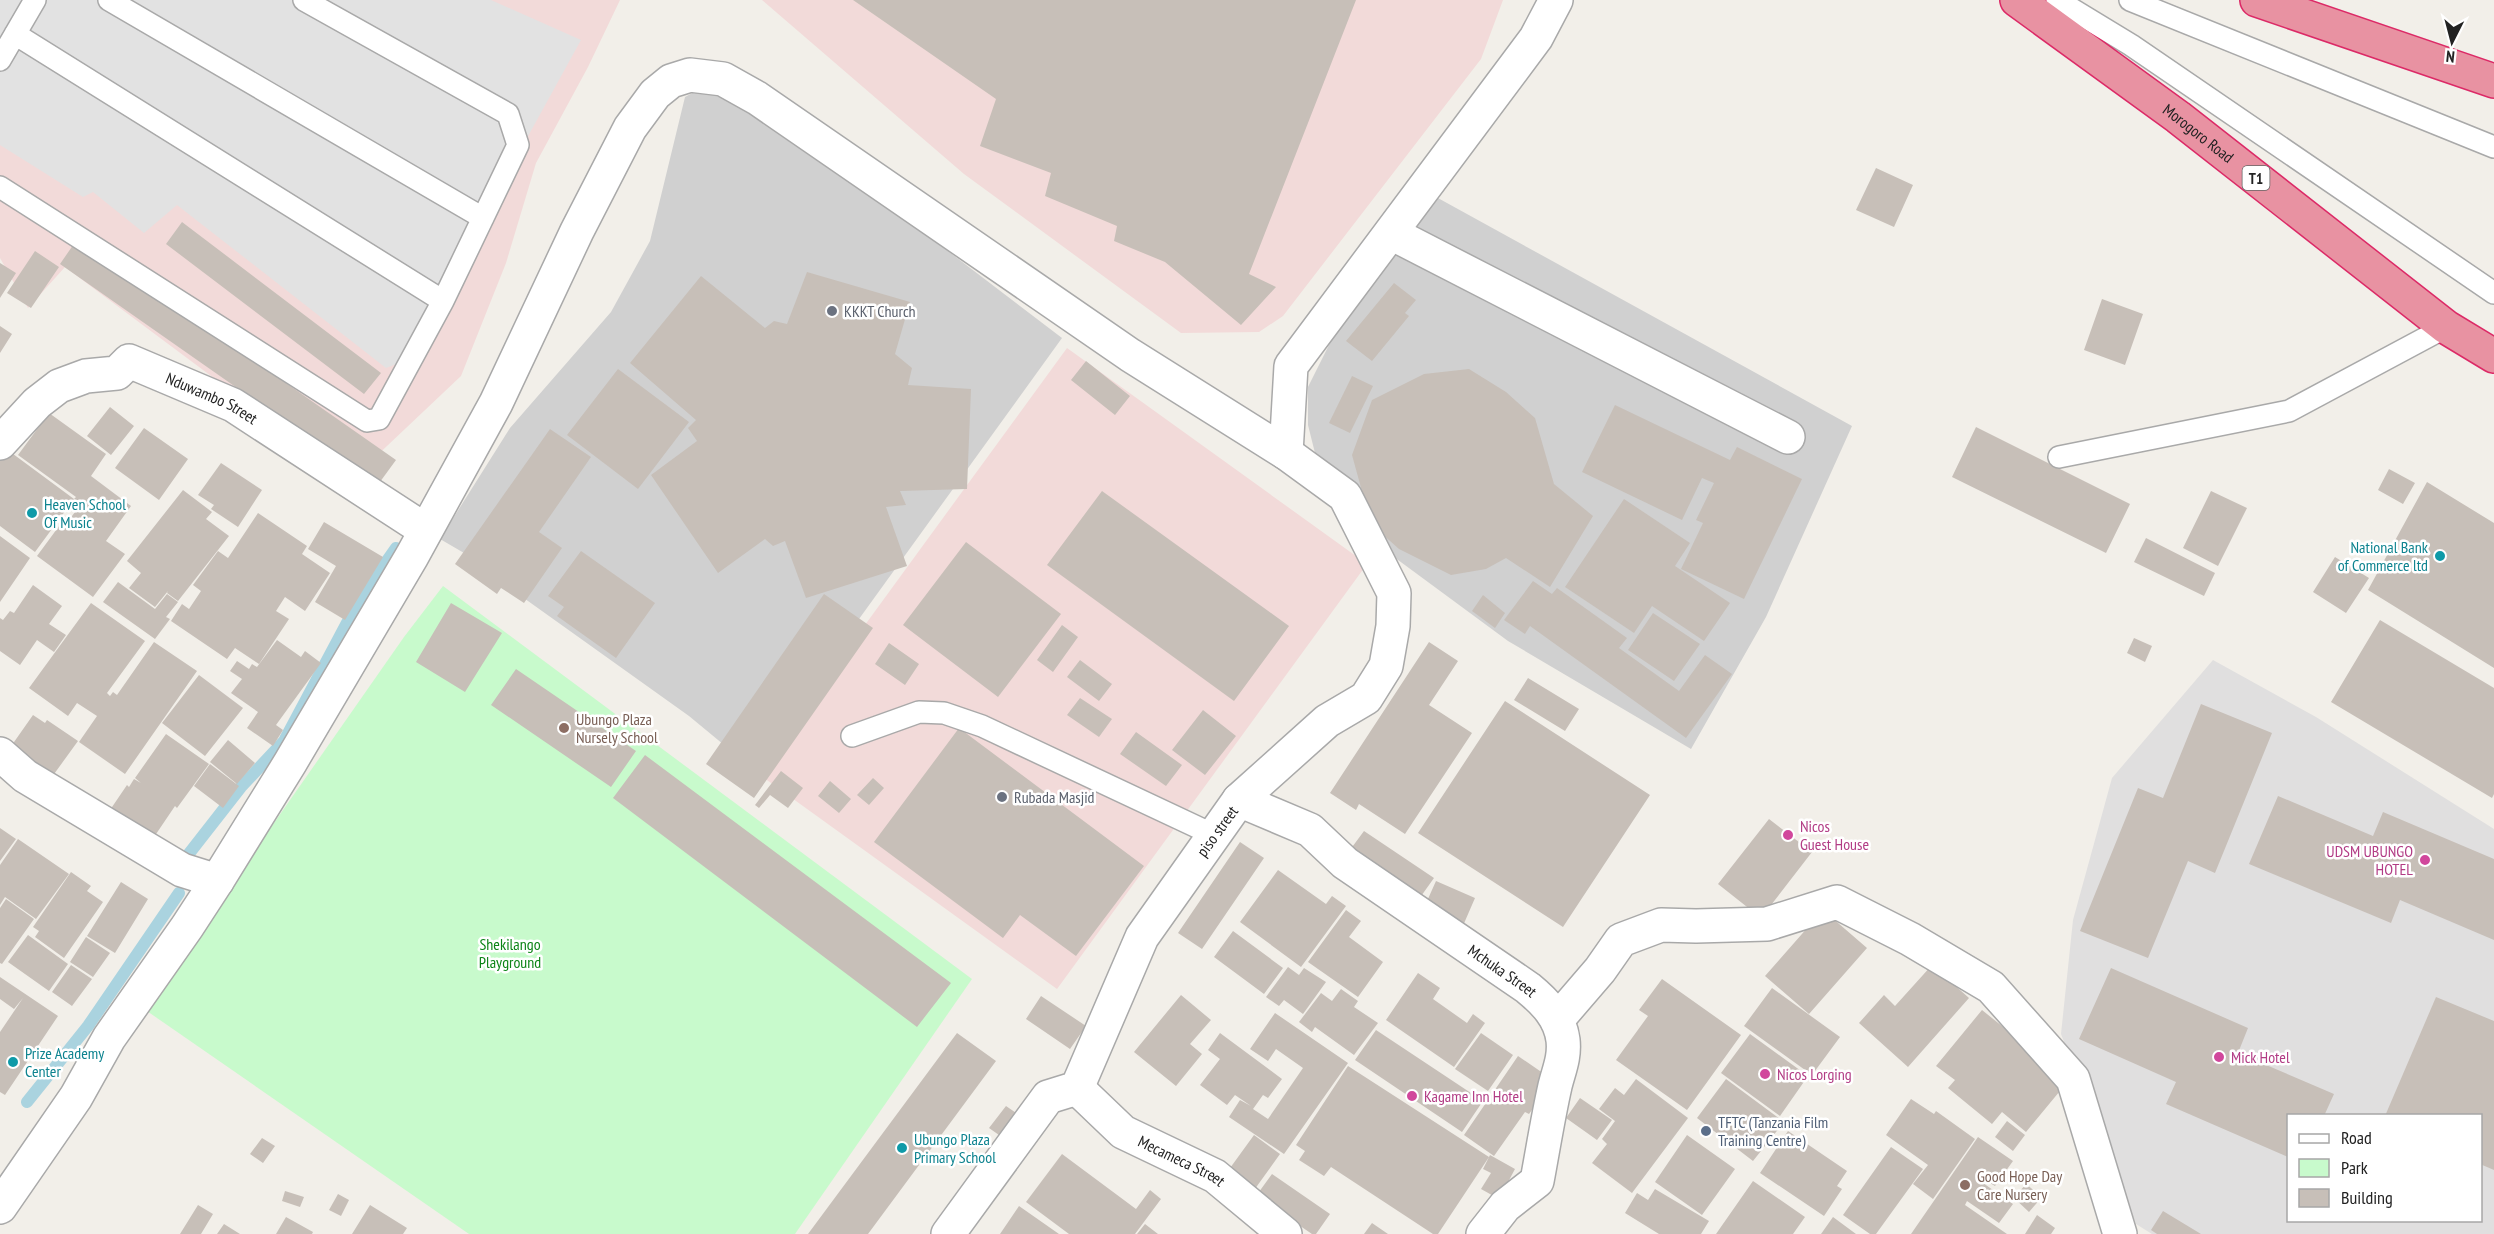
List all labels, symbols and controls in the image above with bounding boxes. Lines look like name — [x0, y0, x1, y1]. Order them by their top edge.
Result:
north arrow — [2422, 12, 2482, 72]
text: N — [2445, 47, 2456, 67]
street label: Morogoro Road — [2159, 99, 2238, 167]
road number: T1 — [2242, 166, 2270, 190]
place label: KKKT Church — [844, 301, 916, 321]
marker: KKKT Church — [825, 304, 839, 318]
street label: Nduwambo Street — [163, 368, 262, 429]
place label: Heaven School Of Music — [44, 494, 126, 532]
marker: Heaven School Of Music — [25, 506, 39, 520]
place label: National Bank of Commerce ltd — [2338, 537, 2429, 575]
marker: National Bank of Commerce ltd — [2433, 549, 2447, 563]
place label: Ubungo Plaza Nursely School — [576, 709, 658, 747]
marker: Ubungo Plaza Nursely School — [557, 721, 571, 735]
place label: Rubada Masjid — [1014, 787, 1095, 807]
marker: Rubada Masjid — [995, 790, 1009, 804]
street label: piso street — [1192, 801, 1242, 860]
place label: Nicos Guest House — [1800, 816, 1869, 854]
marker: Nicos Guest House — [1781, 828, 1795, 842]
place label: UDSM UBUNGO HOTEL — [2326, 841, 2413, 879]
marker: UDSM UBUNGO HOTEL — [2418, 853, 2432, 867]
park label: Shekilango Playground — [479, 934, 541, 972]
street label: Mchuka Street — [1464, 940, 1542, 1002]
place label: Prize Academy Center — [25, 1043, 104, 1081]
place label: Mick Hotel — [2231, 1047, 2290, 1067]
marker: Mick Hotel — [2212, 1050, 2226, 1064]
marker: Prize Academy Center — [6, 1055, 20, 1069]
place label: Nicos Lorging — [1777, 1064, 1852, 1084]
marker: Nicos Lorging — [1758, 1067, 1772, 1081]
place label: Kagame Inn Hotel — [1424, 1086, 1523, 1106]
marker: Kagame Inn Hotel — [1405, 1089, 1419, 1103]
place label: TFTC (Tanzania Film Training Centre) — [1718, 1112, 1828, 1150]
legend — [2287, 1114, 2482, 1222]
marker: TFTC (Tanzania Film Training Centre) — [1699, 1124, 1713, 1138]
text: Road — [2341, 1126, 2372, 1149]
place label: Ubungo Plaza Primary School — [914, 1129, 996, 1167]
street label: Mecameca Street — [1135, 1131, 1230, 1191]
marker: Ubungo Plaza Primary School — [895, 1141, 909, 1155]
text: Park — [2341, 1156, 2368, 1179]
place label: Good Hope Day Care Nursery — [1977, 1166, 2062, 1204]
marker: Good Hope Day Care Nursery — [1958, 1178, 1972, 1192]
text: Building — [2341, 1186, 2393, 1209]

